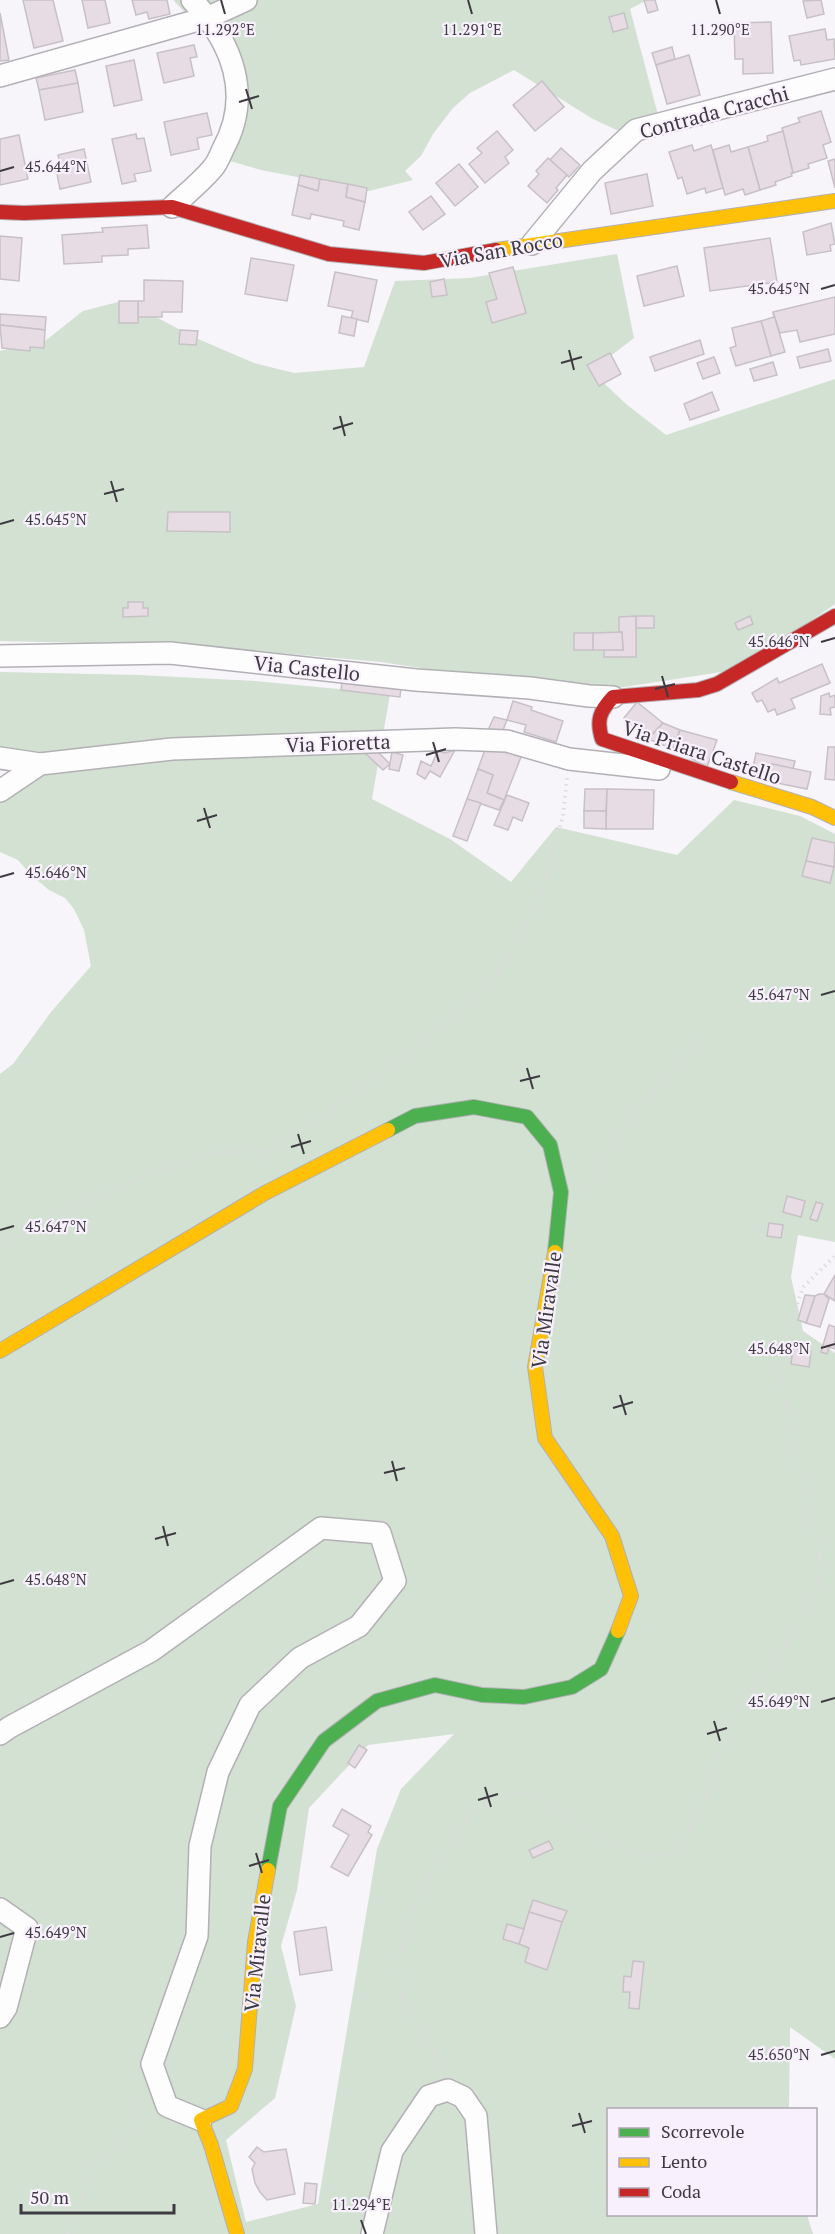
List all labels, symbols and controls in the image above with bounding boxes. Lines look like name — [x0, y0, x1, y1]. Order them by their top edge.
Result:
text: 11.292°E — [195, 19, 255, 39]
text: 11.291°E — [442, 19, 502, 39]
text: 11.290°E — [690, 19, 750, 39]
street label: Contrada Cracchi — [636, 79, 792, 145]
text: 45.644°N — [25, 156, 87, 176]
street label: Via San Rocco — [437, 226, 565, 274]
text: 45.645°N — [748, 278, 810, 298]
text: 45.645°N — [25, 509, 87, 529]
text: 45.646°N — [748, 631, 810, 651]
street label: Via Castello — [252, 649, 362, 687]
street label: Via Priara Castello — [619, 714, 785, 790]
street label: Via Fioretta — [285, 728, 391, 758]
text: 45.646°N — [25, 862, 87, 882]
text: 45.647°N — [748, 984, 810, 1004]
text: 45.647°N — [25, 1216, 87, 1236]
street label: Via Miravalle — [524, 1250, 568, 1370]
text: 45.648°N — [748, 1338, 810, 1358]
text: 45.648°N — [25, 1569, 87, 1589]
text: 45.649°N — [748, 1691, 810, 1711]
street label: Via Miravalle — [237, 1893, 277, 2013]
text: 45.649°N — [25, 1922, 87, 1942]
text: 45.650°N — [748, 2044, 810, 2064]
legend — [607, 2108, 817, 2216]
text: Scorrevole — [661, 2119, 744, 2143]
text: Lento — [661, 2149, 707, 2173]
scale bar — [21, 2177, 174, 2215]
text: Coda — [661, 2179, 701, 2203]
text: 50 m — [30, 2185, 70, 2209]
text: 11.294°E — [331, 2194, 391, 2214]

